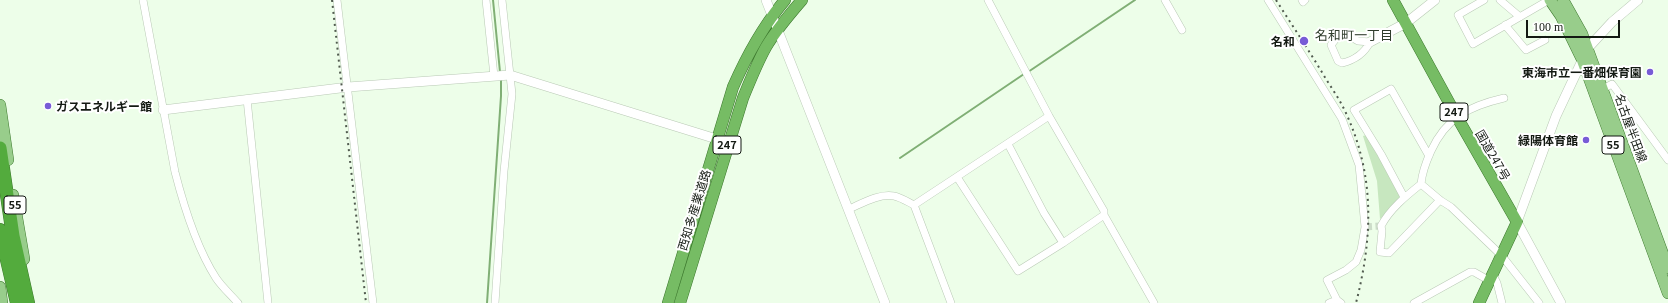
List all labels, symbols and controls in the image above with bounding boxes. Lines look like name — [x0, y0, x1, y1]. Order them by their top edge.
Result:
scale bar — [1528, 12, 1622, 38]
text: 100 m — [1533, 20, 1563, 34]
district label: 名和町一丁目 — [1315, 27, 1393, 43]
place label: 名和 — [1271, 34, 1295, 48]
marker: 名和 — [1298, 35, 1310, 47]
place label: 東海市立一番畑保育園 — [1522, 65, 1642, 79]
marker: 東海市立一番畑保育園 — [1645, 67, 1655, 77]
street label: 名古屋半田線 — [1612, 92, 1650, 164]
place label: ガスエネルギー館 — [56, 99, 152, 113]
marker: ガスエネルギー館 — [43, 101, 53, 111]
road number: 247 — [1440, 103, 1468, 121]
street label: 国道247号 — [1473, 127, 1513, 183]
place label: 緑陽体育館 — [1518, 133, 1578, 147]
marker: 緑陽体育館 — [1581, 135, 1591, 145]
road number: 247 — [713, 136, 741, 154]
road number: 55 — [1602, 136, 1624, 154]
street label: 西知多産業道路 — [675, 168, 713, 252]
road number: 55 — [4, 196, 26, 214]

